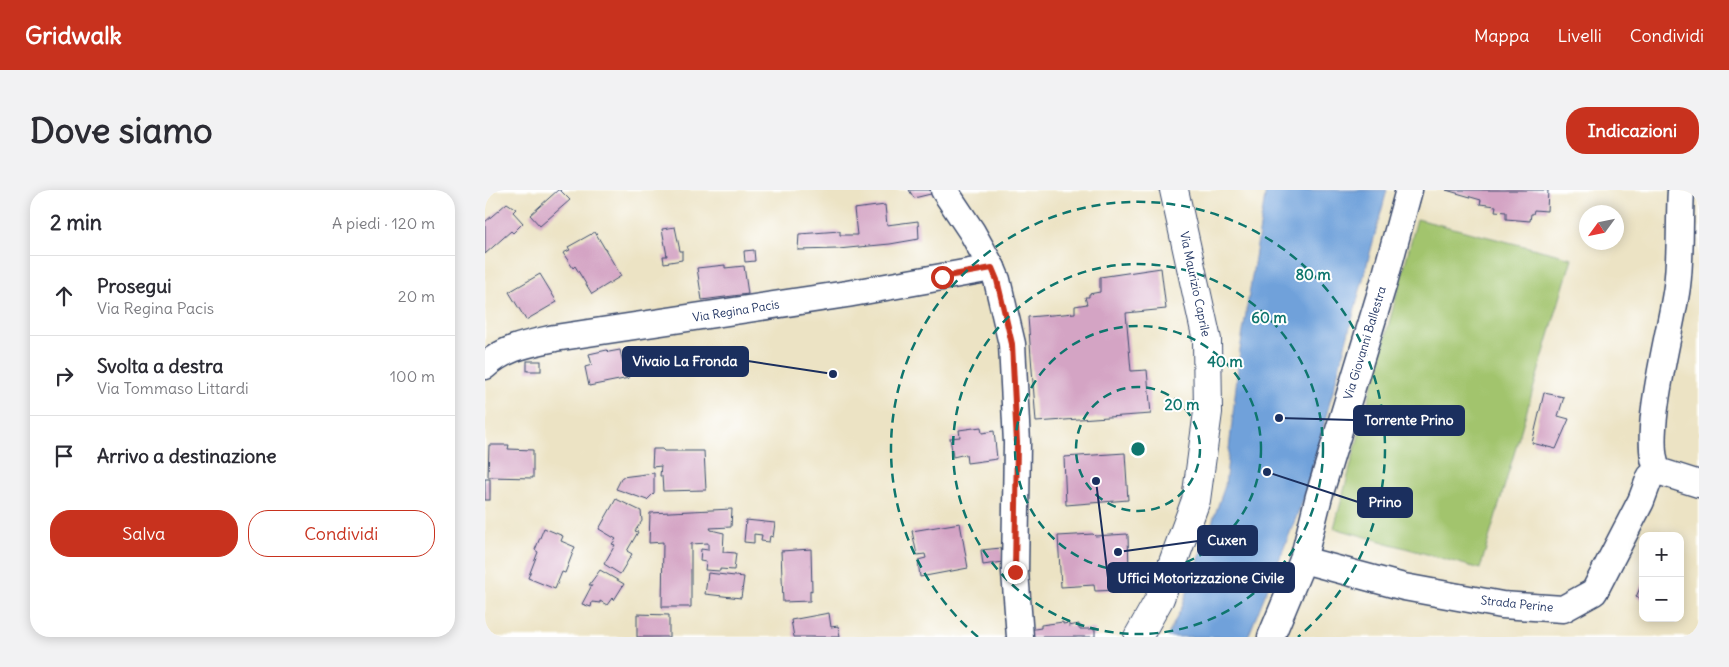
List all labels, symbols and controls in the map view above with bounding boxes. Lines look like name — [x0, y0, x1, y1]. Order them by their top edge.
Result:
text: Gridwalk — [25, 20, 122, 50]
text: Mappa — [1474, 24, 1529, 47]
text: Livelli — [1557, 24, 1602, 47]
text: Condividi — [1630, 24, 1704, 47]
button: Indicazioni — [1566, 107, 1699, 154]
text: Dove siamo — [30, 108, 213, 152]
north arrow — [1579, 205, 1624, 250]
text: 2 min — [50, 209, 102, 236]
text: A piedi · 120 m — [332, 213, 435, 233]
street label: Via Maurizio Caprile — [1177, 230, 1214, 338]
text: 80 m — [1295, 265, 1331, 284]
route start — [931, 266, 954, 289]
text: Prosegui — [97, 274, 172, 298]
icon: ahead — [50, 282, 78, 310]
street label: Via Giovanni Ballestra — [1340, 284, 1389, 401]
text: 20 m — [398, 286, 435, 306]
street label: Via Regina Pacis — [691, 296, 780, 325]
text: Via Regina Pacis — [97, 298, 214, 318]
text: 60 m — [1251, 308, 1287, 327]
callout: Vivaio La Fronda — [623, 347, 748, 376]
text: Vivaio La Fronda — [633, 352, 737, 370]
text: 40 m — [1207, 352, 1243, 371]
text: Svolta a destra — [97, 354, 223, 378]
icon: right — [50, 362, 78, 390]
text: 100 m — [390, 366, 435, 386]
text: Via Tommaso Littardi — [97, 378, 249, 398]
text: 20 m — [1165, 395, 1199, 414]
callout: Torrente Prino — [1354, 406, 1464, 435]
text: Torrente Prino — [1364, 411, 1454, 429]
centre of rings — [1129, 440, 1147, 458]
icon: arrive — [50, 442, 78, 470]
text: Arrivo a destinazione — [97, 444, 276, 468]
callout: Prino — [1358, 488, 1412, 517]
text: Prino — [1368, 493, 1402, 511]
button: Salva — [50, 510, 238, 557]
button: Condividi — [248, 510, 435, 557]
callout: Cuxen — [1198, 526, 1257, 555]
text: Cuxen — [1207, 531, 1247, 549]
map controls — [1639, 532, 1684, 622]
button: + — [1639, 532, 1684, 577]
route end — [1004, 561, 1027, 584]
callout: Uffici Motorizzazione Civile — [1108, 563, 1294, 592]
text: Uffici Motorizzazione Civile — [1118, 569, 1285, 587]
button: − — [1639, 577, 1684, 622]
street label: Strada Perine — [1480, 592, 1554, 615]

